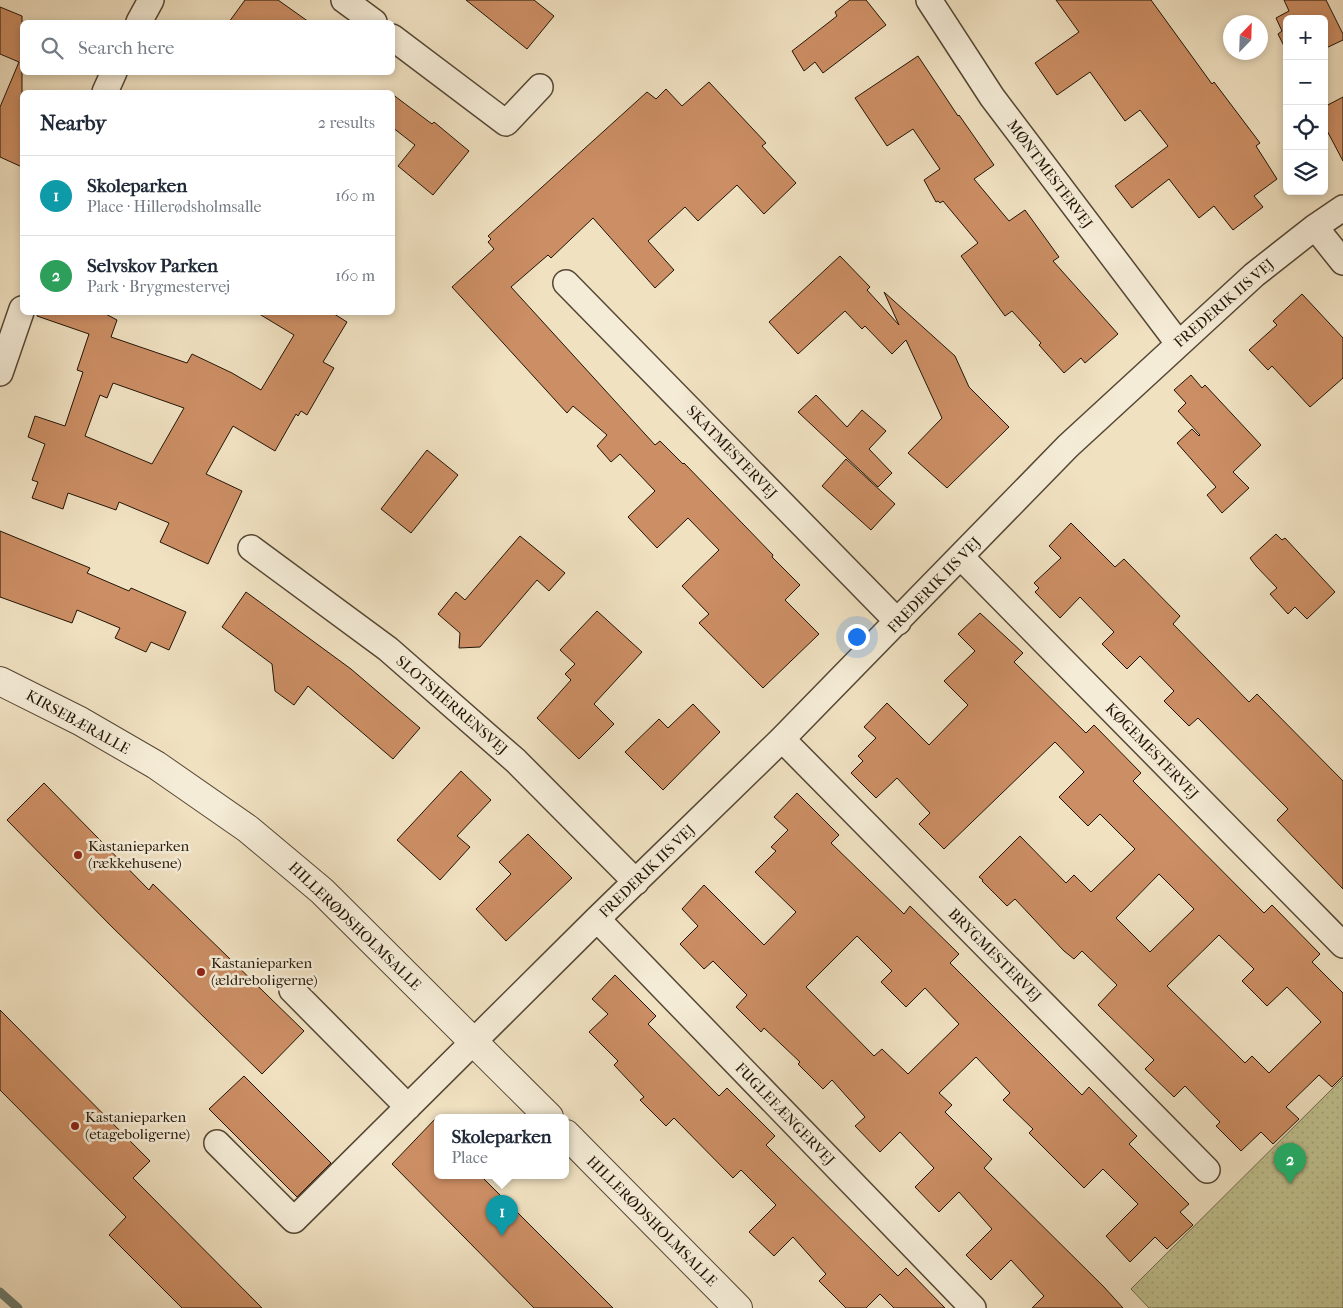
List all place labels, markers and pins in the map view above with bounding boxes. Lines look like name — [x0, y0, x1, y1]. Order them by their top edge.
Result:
place label: Kastanieparken (rækkehusene) — [88, 837, 190, 872]
marker: Kastanieparken (rækkehusene) — [72, 849, 84, 861]
place label: Kastanieparken (ældreboligerne) — [211, 954, 318, 989]
marker: Kastanieparken (ældreboligerne) — [195, 966, 207, 978]
place label: Kastanieparken (etageboligerne) — [85, 1108, 190, 1143]
marker: Kastanieparken (etageboligerne) — [69, 1120, 81, 1132]
pin: 2 — [1274, 1143, 1306, 1184]
pin: 1 — [486, 1195, 518, 1236]

